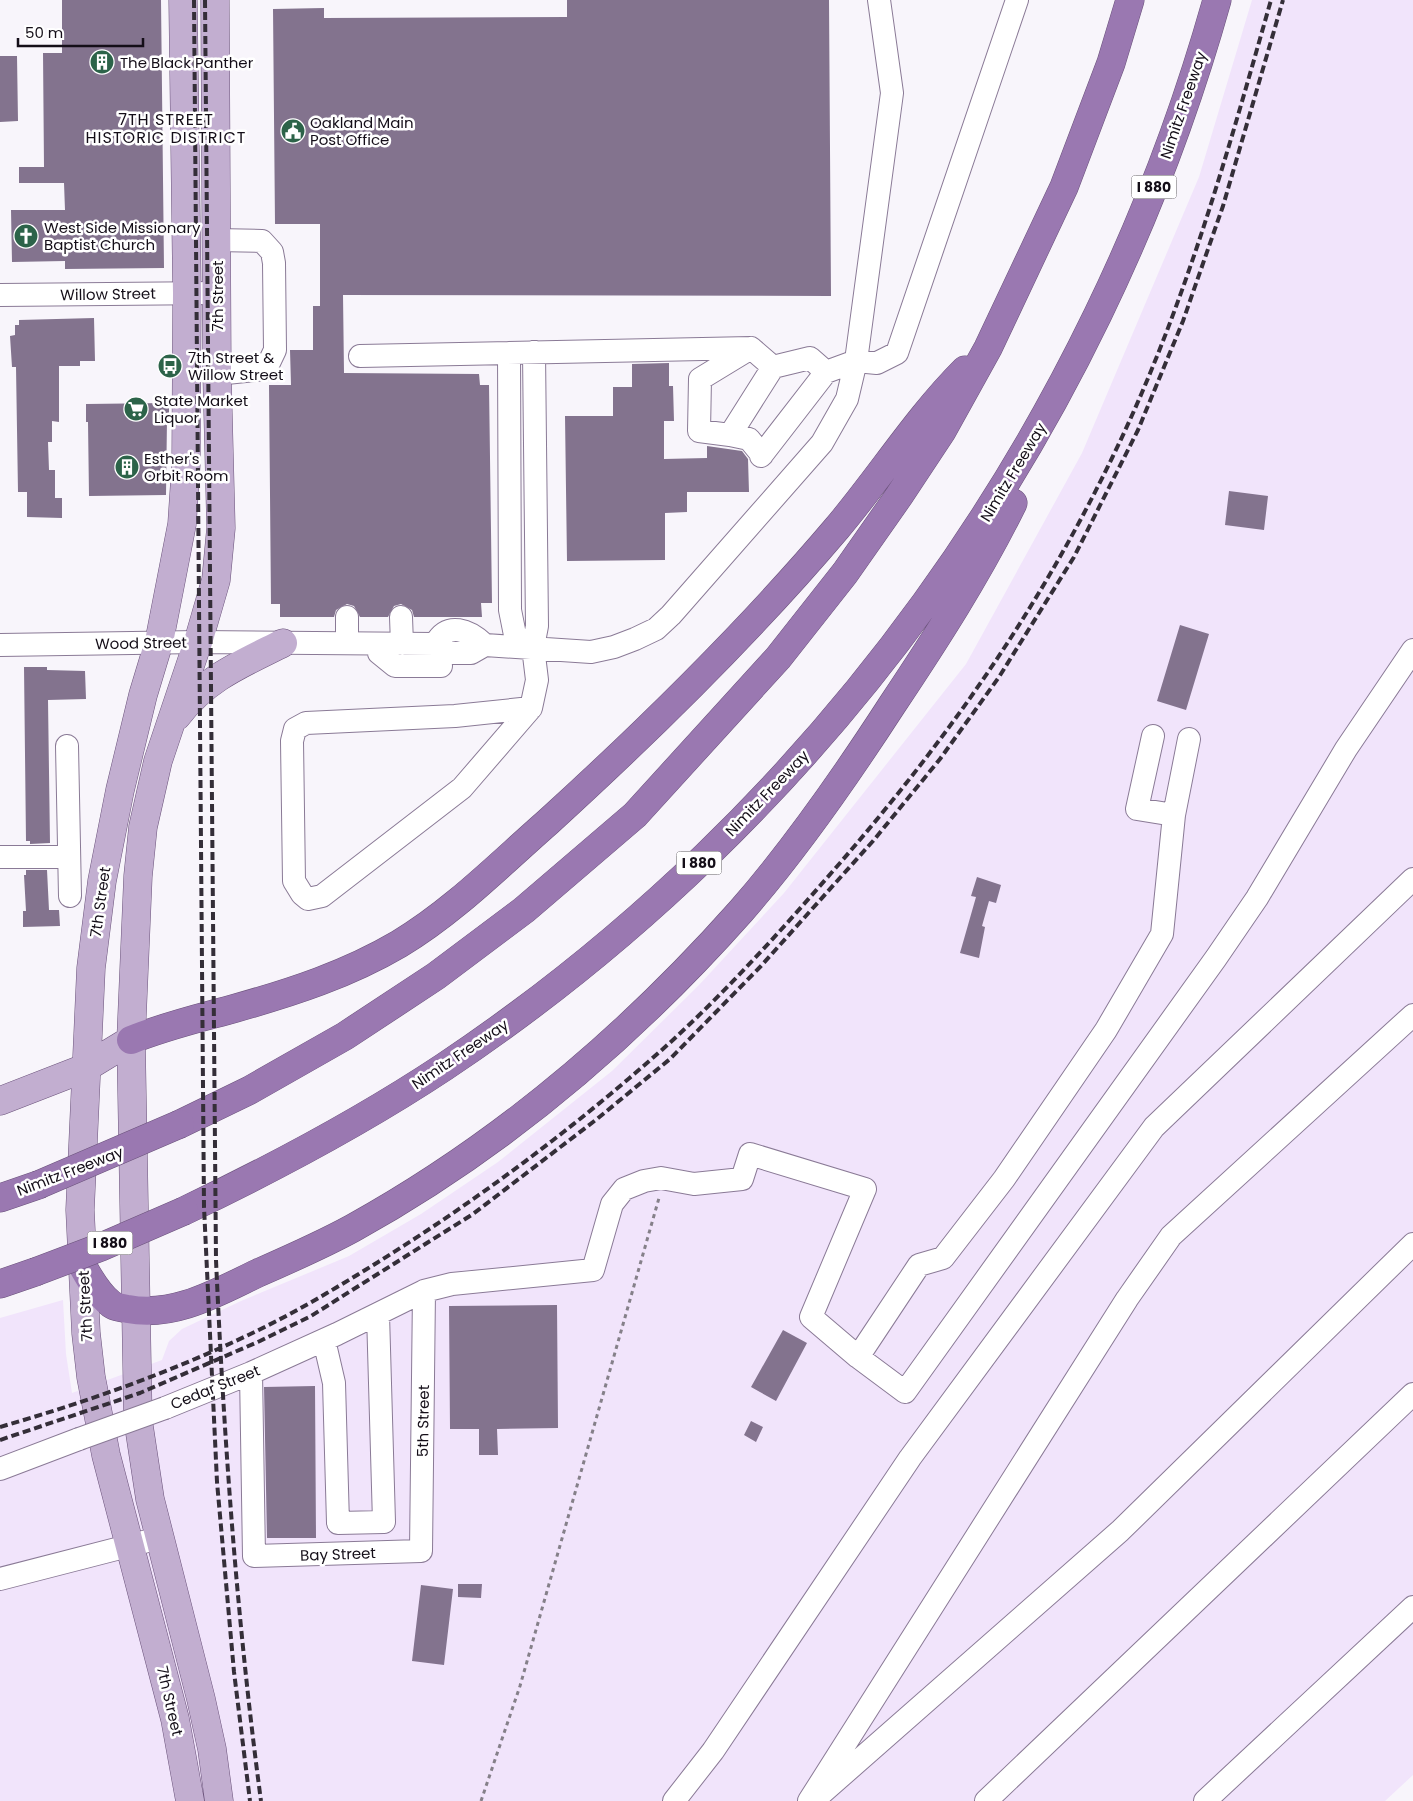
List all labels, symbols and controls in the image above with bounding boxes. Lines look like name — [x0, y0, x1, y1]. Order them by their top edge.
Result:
scale bar — [18, 15, 142, 47]
text: 50 m — [25, 22, 63, 43]
street label: Nimitz Freeway — [1155, 48, 1211, 162]
building icon: The Black Panther — [89, 49, 115, 75]
place label: The Black Panther — [120, 52, 254, 73]
district label: 7TH STREET HISTORIC DISTRICT — [86, 108, 246, 149]
place label: Oakland Main Post Office — [310, 112, 414, 150]
public building icon: Oakland Main Post Office — [280, 118, 306, 144]
road number: I 880 — [1132, 176, 1176, 198]
place label: West Side Missionary Baptist Church — [44, 217, 201, 255]
church icon: West Side Missionary Baptist Church — [13, 223, 39, 249]
street label: 7th Street — [207, 260, 228, 332]
street label: Willow Street — [60, 283, 156, 305]
place label: 7th Street & Willow Street — [188, 347, 284, 385]
bus stop icon: 7th Street & Willow Street — [157, 353, 183, 379]
place label: State Market Liquor — [154, 390, 248, 428]
supermarket icon: State Market Liquor — [123, 396, 149, 422]
street label: Nimitz Freeway — [975, 418, 1051, 526]
place label: Esther's Orbit Room — [144, 448, 228, 486]
building icon: Esther's Orbit Room — [114, 454, 140, 480]
street label: Wood Street — [95, 632, 187, 654]
street label: Nimitz Freeway — [720, 745, 814, 841]
road number: I 880 — [676, 851, 722, 874]
street label: 7th Street — [85, 865, 115, 939]
street label: Nimitz Freeway — [408, 1014, 513, 1094]
street label: Nimitz Freeway — [14, 1141, 127, 1201]
road number: I 880 — [88, 1232, 132, 1254]
street label: 7th Street — [73, 1270, 97, 1342]
street label: Cedar Street — [167, 1360, 263, 1414]
street label: 5th Street — [412, 1385, 434, 1457]
street label: Bay Street — [300, 1542, 376, 1566]
street label: 7th Street — [152, 1664, 188, 1738]

